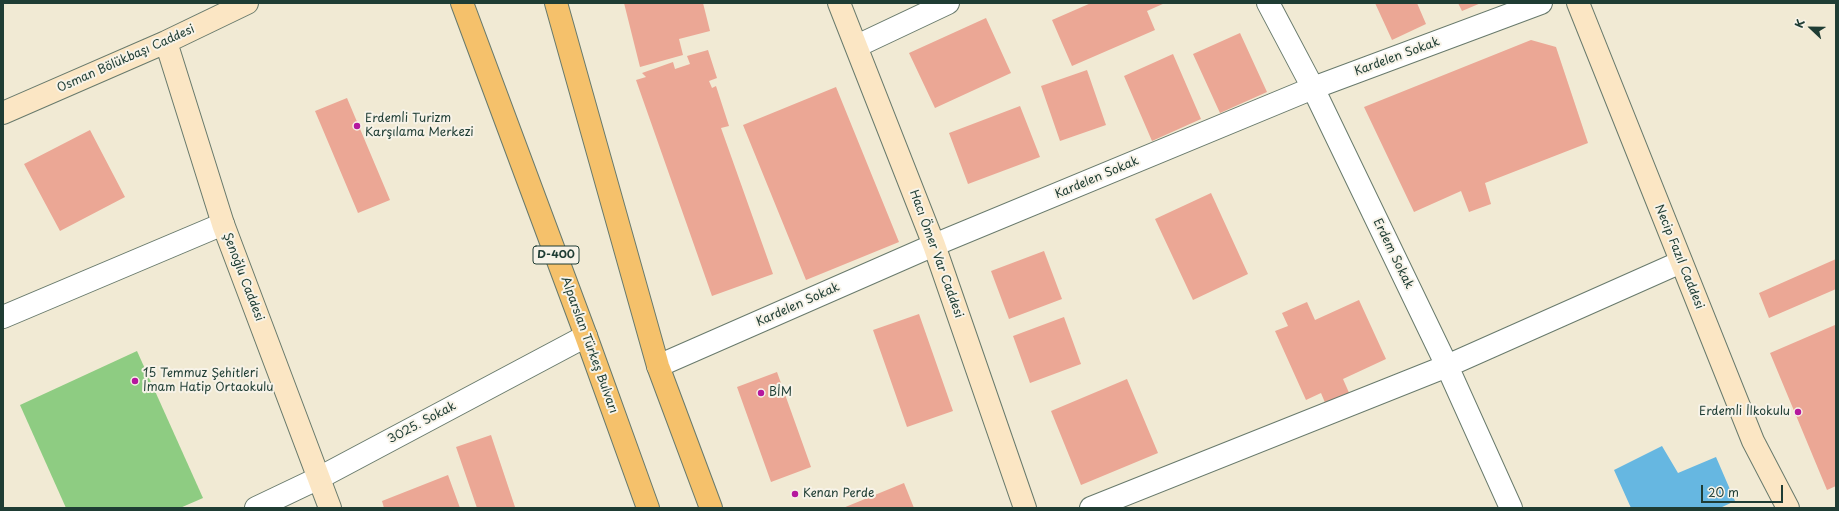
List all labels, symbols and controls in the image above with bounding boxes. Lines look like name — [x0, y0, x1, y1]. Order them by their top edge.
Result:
north arrow — [1791, 8, 1831, 48]
text: K — [1790, 16, 1809, 30]
street label: Osman Bölükbaşı Caddesi — [55, 22, 197, 96]
street label: Kardelen Sokak — [1352, 35, 1442, 79]
place label: Erdemli Turizm Karşılama Merkezi — [365, 112, 474, 140]
marker: Erdemli Turizm Karşılama Merkezi — [352, 121, 362, 131]
street label: Kardelen Sokak — [1053, 154, 1141, 202]
street label: Hacı Ömer Var Caddesi — [906, 188, 966, 320]
street label: Necip Fazıl Caddesi — [1651, 203, 1707, 311]
street label: Erdem Sokak — [1370, 216, 1416, 292]
street label: Şenoğlu Caddesi — [219, 231, 267, 323]
road number: D-400 — [533, 246, 579, 264]
street label: Alparslan Türkeş Bulvarı — [558, 275, 620, 415]
street label: Kardelen Sokak — [754, 280, 842, 330]
place label: 15 Temmuz Şehitleri İmam Hatip Ortaokulu — [143, 367, 273, 395]
marker: 15 Temmuz Şehitleri İmam Hatip Ortaokulu — [130, 376, 140, 386]
place label: BİM — [769, 386, 792, 400]
marker: BİM — [756, 388, 766, 398]
street label: 3025. Sokak — [385, 399, 459, 447]
place label: Erdemli İlkokulu — [1699, 405, 1790, 419]
marker: Erdemli İlkokulu — [1793, 407, 1803, 417]
scale bar — [1703, 477, 1785, 503]
text: 20 m — [1708, 483, 1739, 501]
place label: Kenan Perde — [803, 487, 874, 501]
marker: Kenan Perde — [790, 489, 800, 499]

